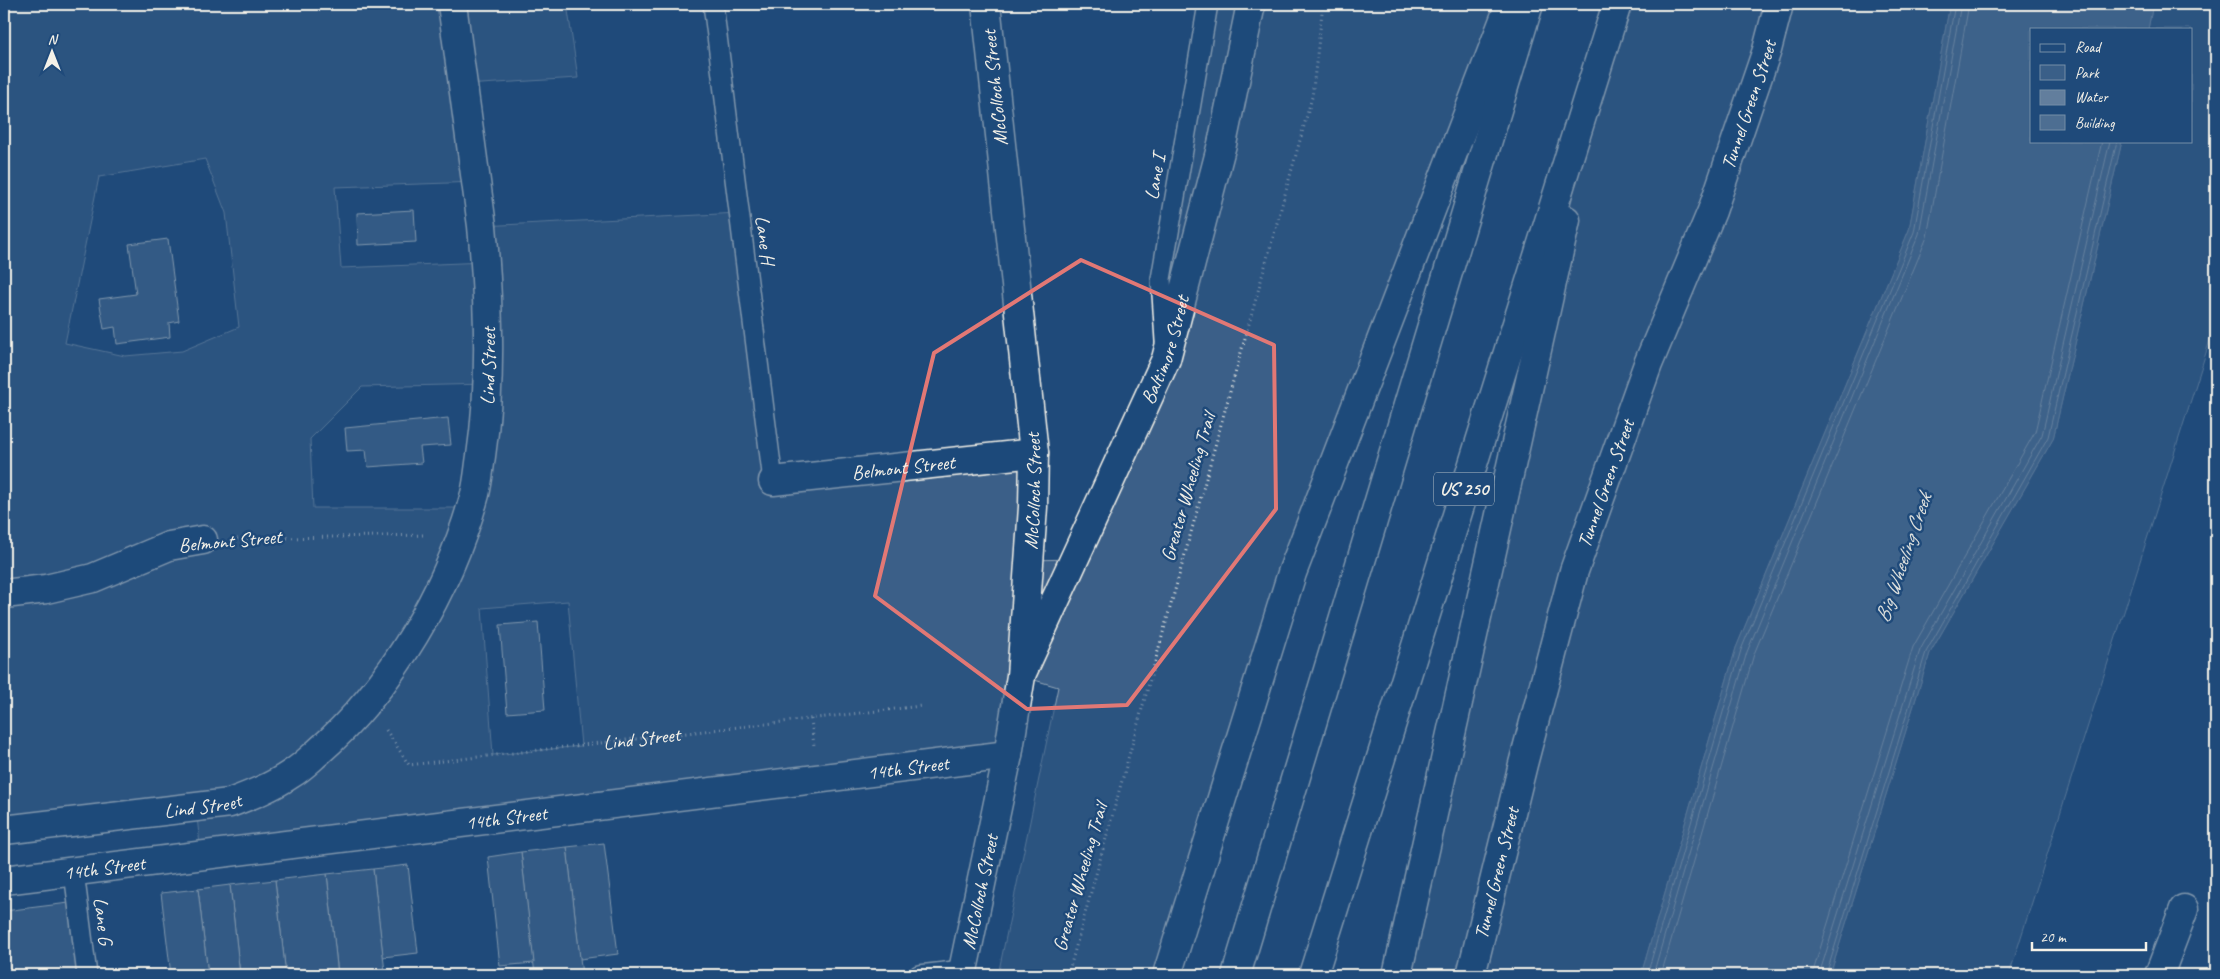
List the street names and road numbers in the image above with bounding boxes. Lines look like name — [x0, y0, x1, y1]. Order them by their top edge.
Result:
street label: McColloch Street — [976, 27, 1014, 147]
street label: Tunnel Green Street — [1715, 35, 1782, 172]
street label: Lane I — [1139, 147, 1172, 202]
street label: Lane H — [750, 214, 781, 268]
street label: Baltimore Street — [1135, 291, 1195, 408]
street label: Lind Street — [474, 325, 501, 405]
street label: Greater Wheeling Trail — [1155, 406, 1222, 564]
street label: Tunnel Green Street — [1571, 414, 1641, 551]
street label: McColloch Street — [1018, 430, 1047, 550]
street label: Belmont Street — [850, 449, 958, 485]
road number: US 250 — [1434, 472, 1494, 506]
street label: Belmont Street — [177, 524, 285, 558]
street label: Lind Street — [602, 721, 684, 755]
street label: 14th Street — [866, 750, 952, 785]
street label: Lind Street — [163, 787, 247, 823]
street label: Greater Wheeling Trail — [1047, 796, 1114, 954]
street label: 14th Street — [464, 800, 551, 835]
street label: Tunnel Green Street — [1468, 802, 1525, 941]
street label: McColloch Street — [955, 830, 1004, 951]
street label: 14th Street — [62, 850, 149, 885]
street label: Lane G — [88, 896, 119, 948]

